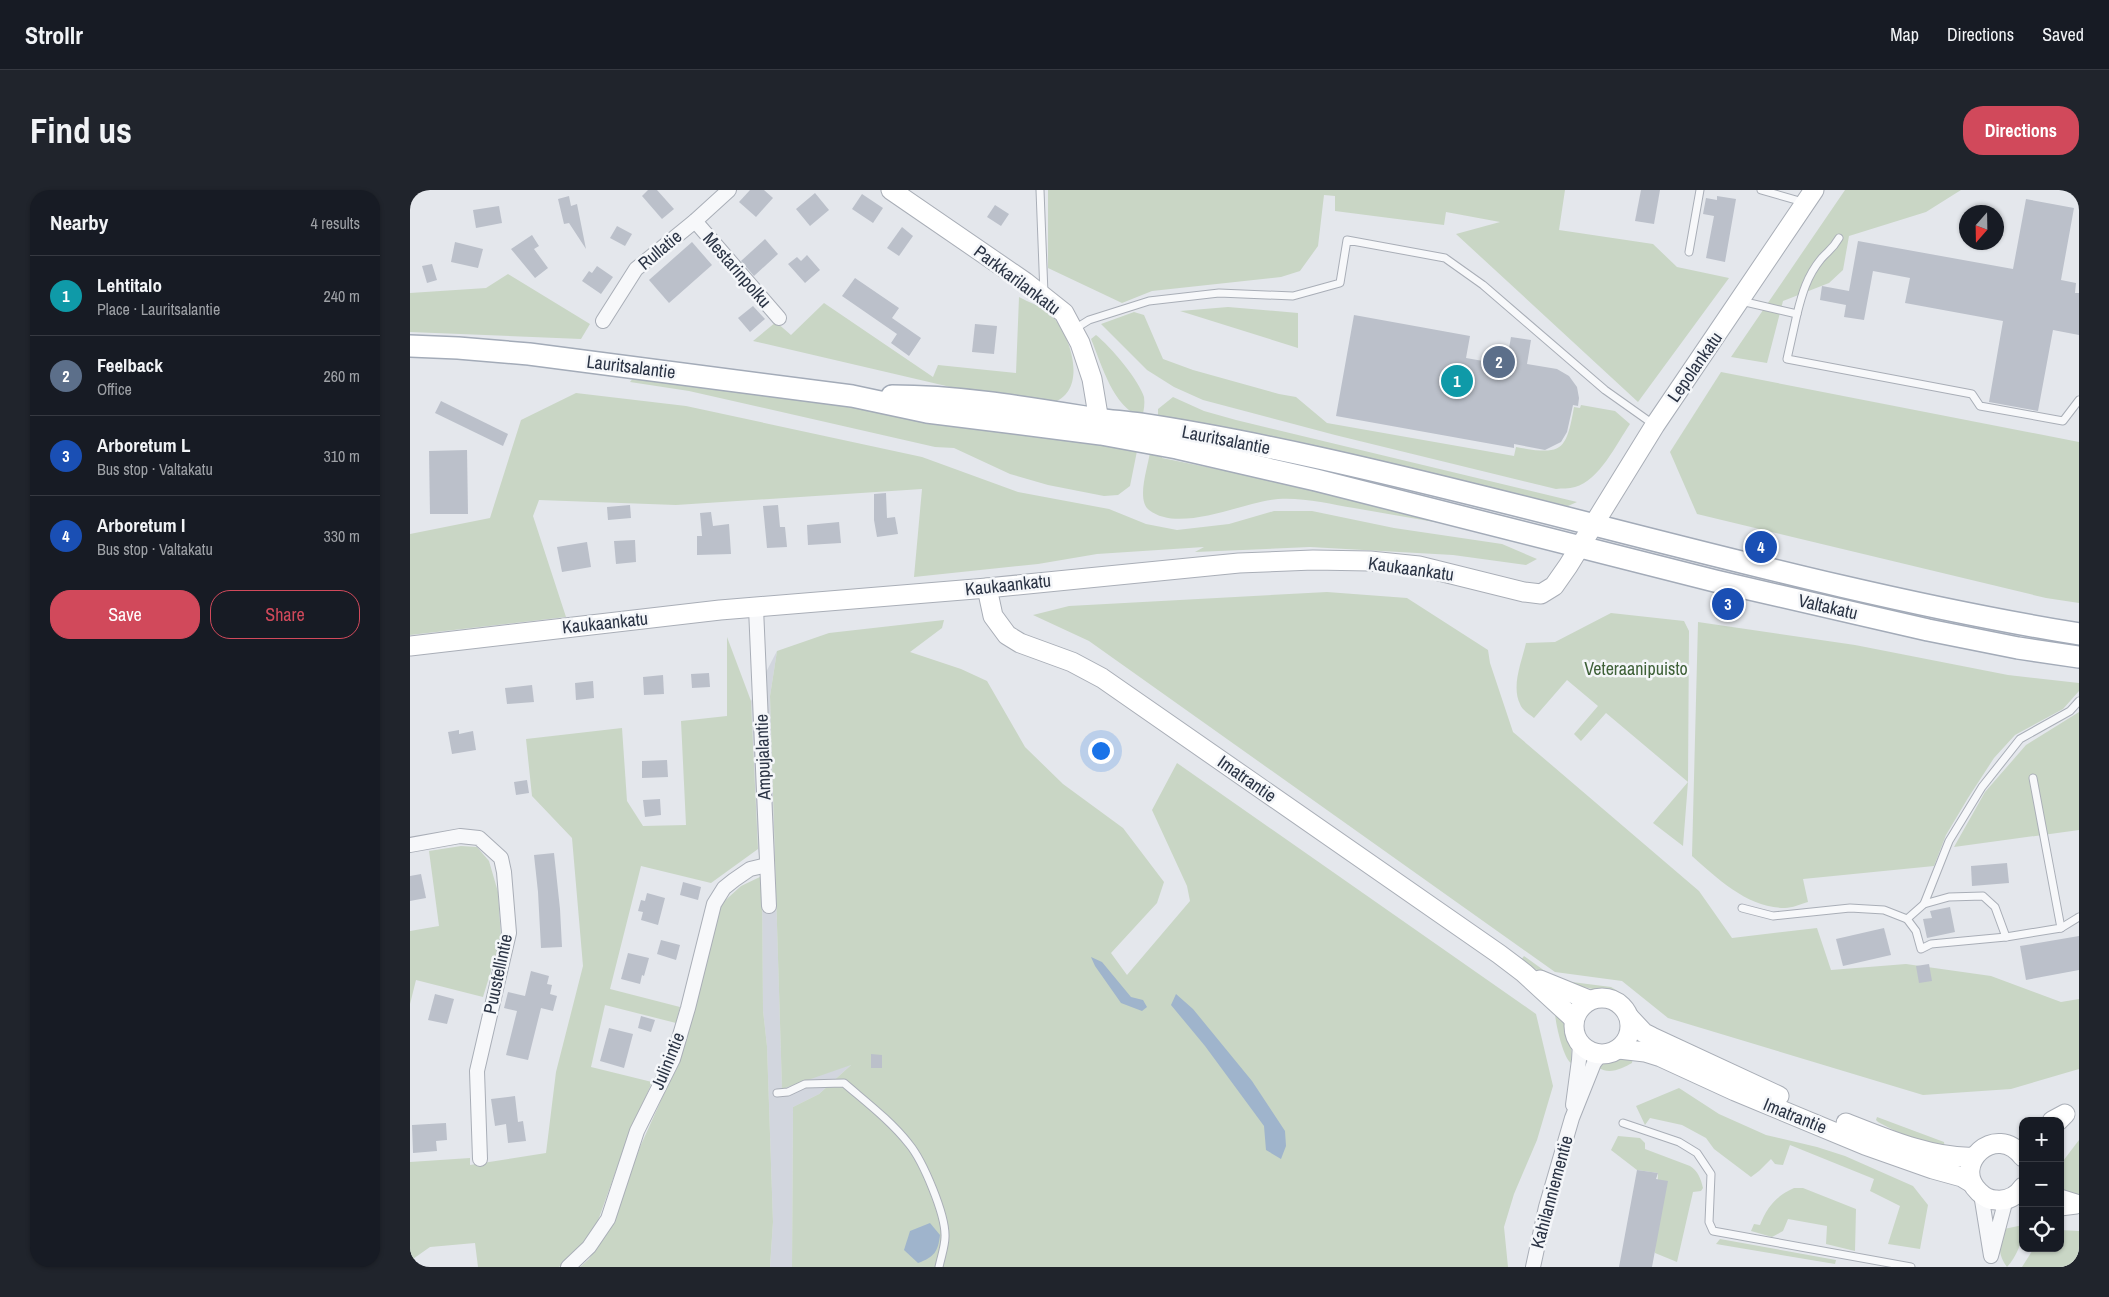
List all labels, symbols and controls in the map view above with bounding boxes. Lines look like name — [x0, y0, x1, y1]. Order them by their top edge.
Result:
text: Strollr — [25, 19, 83, 51]
text: Map — [1890, 22, 1919, 47]
text: Directions — [1947, 22, 2014, 47]
text: Saved — [2042, 22, 2084, 47]
button: Directions — [1963, 106, 2079, 155]
text: Find us — [30, 107, 132, 154]
north arrow — [1959, 205, 2004, 250]
text: Nearby — [50, 208, 108, 237]
text: 4 results — [310, 212, 360, 234]
street label: Rullatie — [632, 224, 687, 275]
street label: Mestarinpolku — [698, 226, 777, 313]
street label: Parkkarilankatu — [969, 239, 1066, 320]
text: Lehtitalo — [97, 272, 162, 298]
text: 1 — [62, 285, 70, 307]
text: 240 m — [324, 285, 360, 307]
text: Place · Lauritsalantie — [97, 298, 220, 320]
street label: Lepolankatu — [1661, 327, 1728, 407]
pin: 2 — [1483, 343, 1515, 381]
street label: Lauritsalantie — [585, 349, 677, 384]
text: Feelback — [97, 352, 163, 378]
pin: 1 — [1441, 362, 1473, 400]
text: 2 — [62, 365, 70, 387]
text: 260 m — [324, 365, 360, 387]
text: Office — [97, 378, 132, 400]
street label: Lauritsalantie — [1180, 419, 1272, 460]
text: Arboretum L — [97, 432, 190, 458]
text: 3 — [62, 445, 70, 467]
text: 310 m — [324, 445, 360, 467]
text: Bus stop · Valtakatu — [97, 458, 213, 480]
text: Arboretum I — [97, 512, 185, 538]
text: 4 — [62, 525, 70, 547]
text: 330 m — [324, 525, 360, 547]
pin: 4 — [1745, 528, 1777, 566]
text: Bus stop · Valtakatu — [97, 538, 213, 560]
street label: Kaukaankatu — [1367, 550, 1455, 587]
street label: Kaukaankatu — [964, 568, 1052, 601]
pin: 3 — [1712, 585, 1744, 623]
street label: Valtakatu — [1796, 588, 1860, 625]
button: Save — [50, 590, 200, 639]
button: Share — [210, 590, 360, 639]
street label: Kaukaankatu — [561, 606, 649, 639]
park label: Veteraanipuisto — [1584, 656, 1688, 681]
street label: Ampujalantie — [749, 714, 777, 802]
your location — [1088, 738, 1114, 764]
street label: Imatrantie — [1213, 749, 1282, 808]
street label: Puustellintie — [477, 932, 518, 1016]
street label: Julinintie — [645, 1028, 690, 1093]
street label: Imatrantie — [1760, 1091, 1831, 1140]
map controls — [2019, 1117, 2064, 1252]
button: + — [2019, 1117, 2064, 1162]
street label: Kahilanniementie — [1524, 1133, 1579, 1251]
button: − — [2019, 1162, 2064, 1207]
button: locate — [2019, 1207, 2064, 1252]

